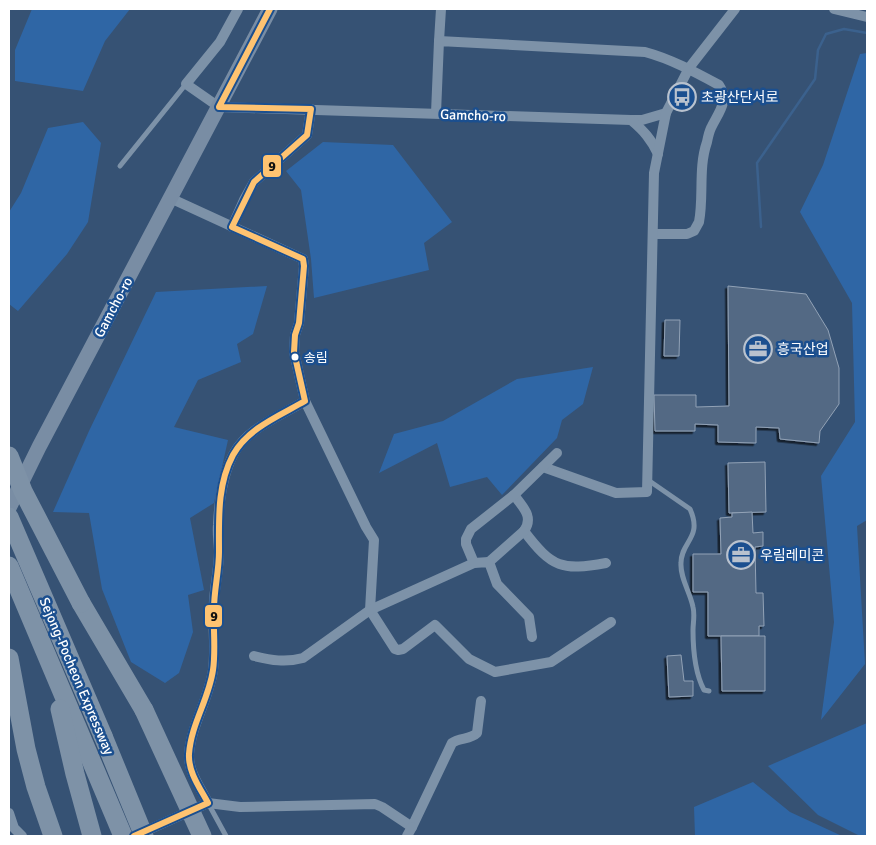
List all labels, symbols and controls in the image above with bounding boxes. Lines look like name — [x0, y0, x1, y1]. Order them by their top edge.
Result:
bus stop icon: 초광산단서로 — [667, 82, 697, 112]
place label: 초광산단서로 — [701, 89, 778, 106]
street label: Gamcho-ro — [440, 106, 506, 125]
line badge: 9 — [262, 154, 282, 178]
text: 9 — [268, 158, 276, 175]
street label: Gamcho-ro — [90, 274, 136, 340]
office icon: 흥국산업 — [743, 334, 773, 364]
place label: 흥국산업 — [777, 341, 829, 358]
place label: 송림 — [304, 350, 328, 366]
marker: 송림 — [290, 352, 300, 362]
office icon: 우림레미콘 — [726, 540, 756, 570]
place label: 우림레미콘 — [760, 547, 824, 564]
street label: Sejong-Pocheon Expressway — [36, 595, 118, 758]
line badge: 9 — [204, 604, 223, 628]
text: 9 — [210, 608, 218, 625]

